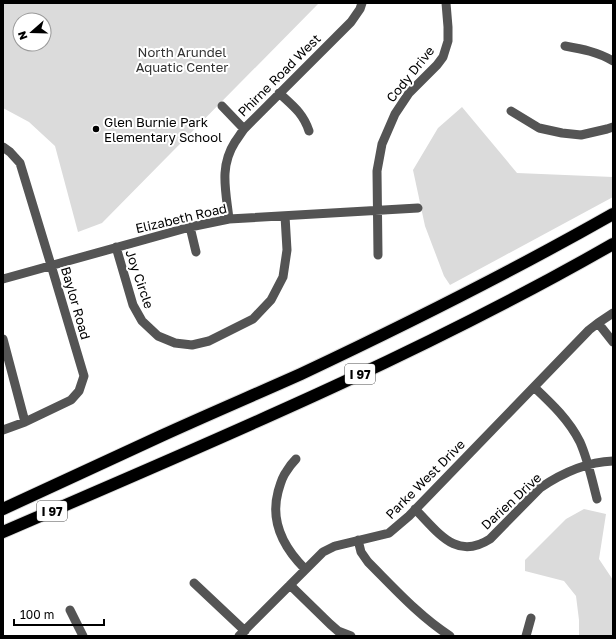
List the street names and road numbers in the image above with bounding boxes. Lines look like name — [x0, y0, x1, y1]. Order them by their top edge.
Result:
street label: Phirne Road West — [234, 30, 324, 120]
street label: Cody Drive — [383, 43, 437, 105]
street label: Elizabeth Road — [134, 200, 228, 236]
street label: Joy Circle — [122, 247, 158, 311]
street label: Baylor Road — [58, 265, 94, 341]
road number: I 97 — [345, 364, 375, 384]
street label: Parke West Drive — [382, 436, 468, 522]
street label: Darien Drive — [478, 469, 544, 533]
road number: I 97 — [37, 501, 67, 521]

